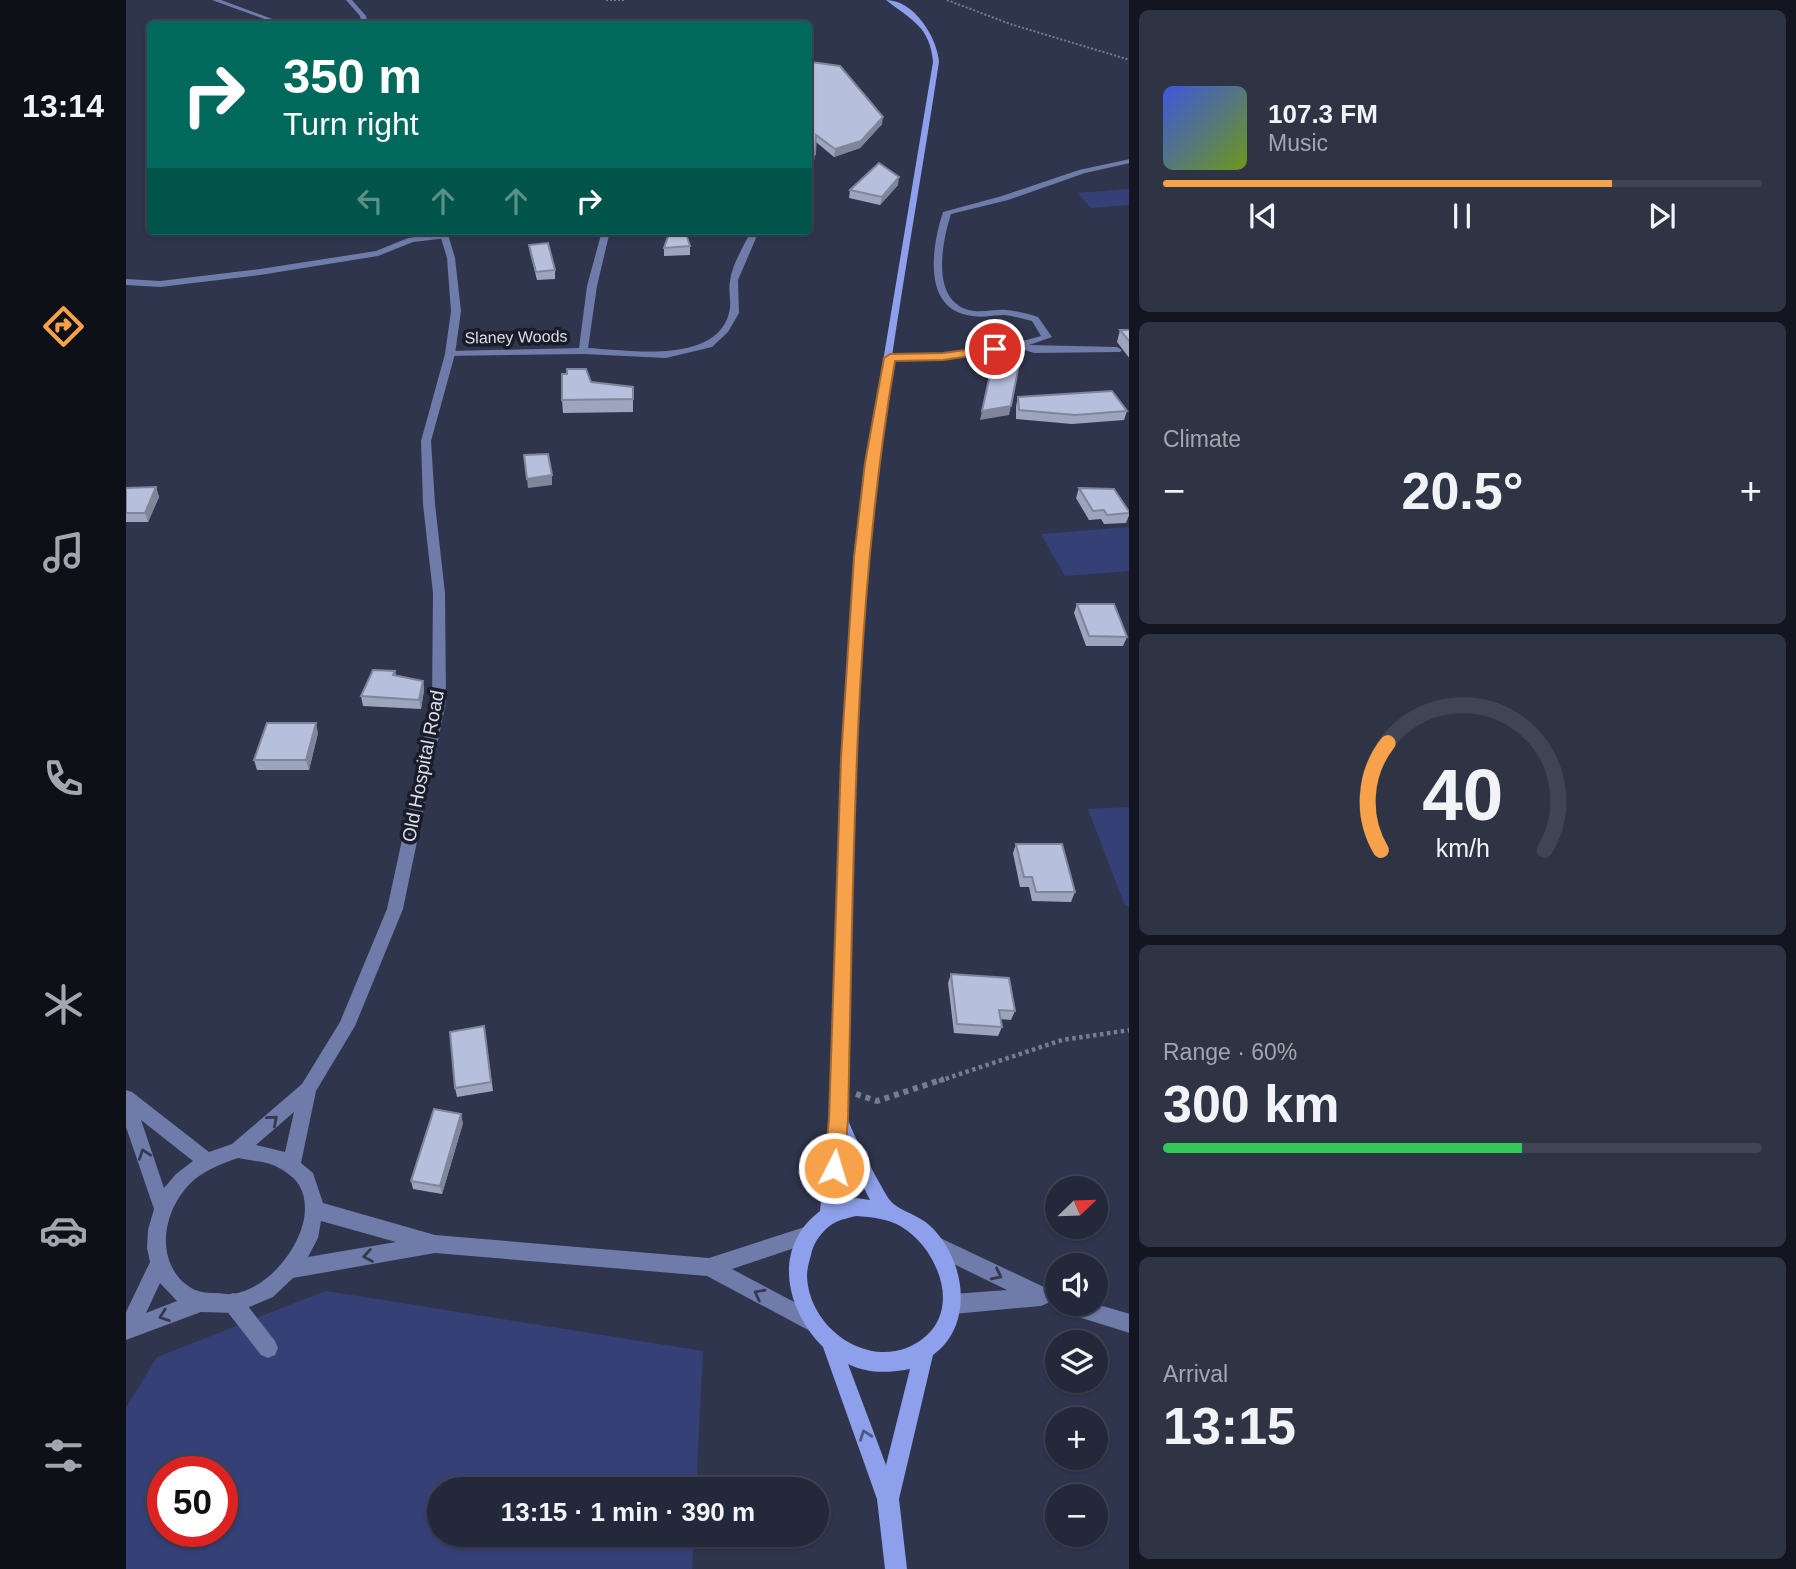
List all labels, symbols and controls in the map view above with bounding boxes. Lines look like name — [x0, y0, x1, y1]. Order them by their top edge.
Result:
icon: right — [168, 49, 259, 140]
text: 350 m — [283, 49, 422, 103]
text: 13:14 — [22, 88, 104, 124]
text: 107.3 FM — [1268, 99, 1378, 129]
text: Turn right — [283, 106, 419, 142]
text: Music — [1268, 130, 1328, 156]
icon: left — [351, 182, 389, 220]
icon: ahead — [424, 182, 462, 220]
icon: ahead — [497, 182, 535, 220]
icon: right — [570, 182, 608, 220]
icon: previous — [1244, 197, 1282, 235]
icon: pause — [1443, 197, 1481, 235]
icon: next — [1643, 197, 1681, 235]
icon: directions — [39, 302, 88, 351]
pin — [965, 319, 1025, 379]
street label: Slaney Woods — [464, 328, 568, 346]
icon: arrive — [976, 330, 1014, 368]
text: Climate — [1163, 426, 1241, 452]
text: 20.5° — [1401, 462, 1524, 520]
text: − — [1163, 470, 1185, 512]
text: + — [1740, 470, 1762, 512]
icon: music — [39, 528, 88, 577]
street label: Old Hospital Road — [398, 688, 448, 844]
icon: phone — [39, 754, 88, 803]
text: 40 — [1422, 755, 1503, 836]
text: km/h — [1435, 834, 1490, 862]
icon: climate — [39, 980, 88, 1029]
text: Range · 60% — [1163, 1039, 1297, 1065]
text: 300 km — [1163, 1075, 1339, 1133]
one-way arrow — [265, 1116, 278, 1128]
position arrow — [797, 1131, 871, 1205]
one-way arrow — [138, 1148, 152, 1161]
north arrow — [1045, 1176, 1108, 1239]
map controls — [1045, 1176, 1108, 1547]
icon: car — [39, 1206, 88, 1255]
one-way arrow — [362, 1248, 374, 1263]
button: sound — [1045, 1253, 1108, 1316]
one-way arrow — [990, 1267, 1002, 1281]
one-way arrow — [754, 1289, 766, 1302]
one-way arrow — [159, 1307, 171, 1321]
button: layers — [1045, 1330, 1108, 1393]
text: Arrival — [1163, 1361, 1228, 1387]
text: 13:15 — [1163, 1397, 1296, 1455]
button: + — [1045, 1407, 1108, 1470]
one-way arrow — [859, 1429, 873, 1441]
icon: filters — [39, 1431, 88, 1480]
speed limit sign: 50 — [147, 1456, 238, 1547]
button: − — [1045, 1484, 1108, 1547]
text: 13:15 · 1 min · 390 m — [501, 1497, 755, 1527]

